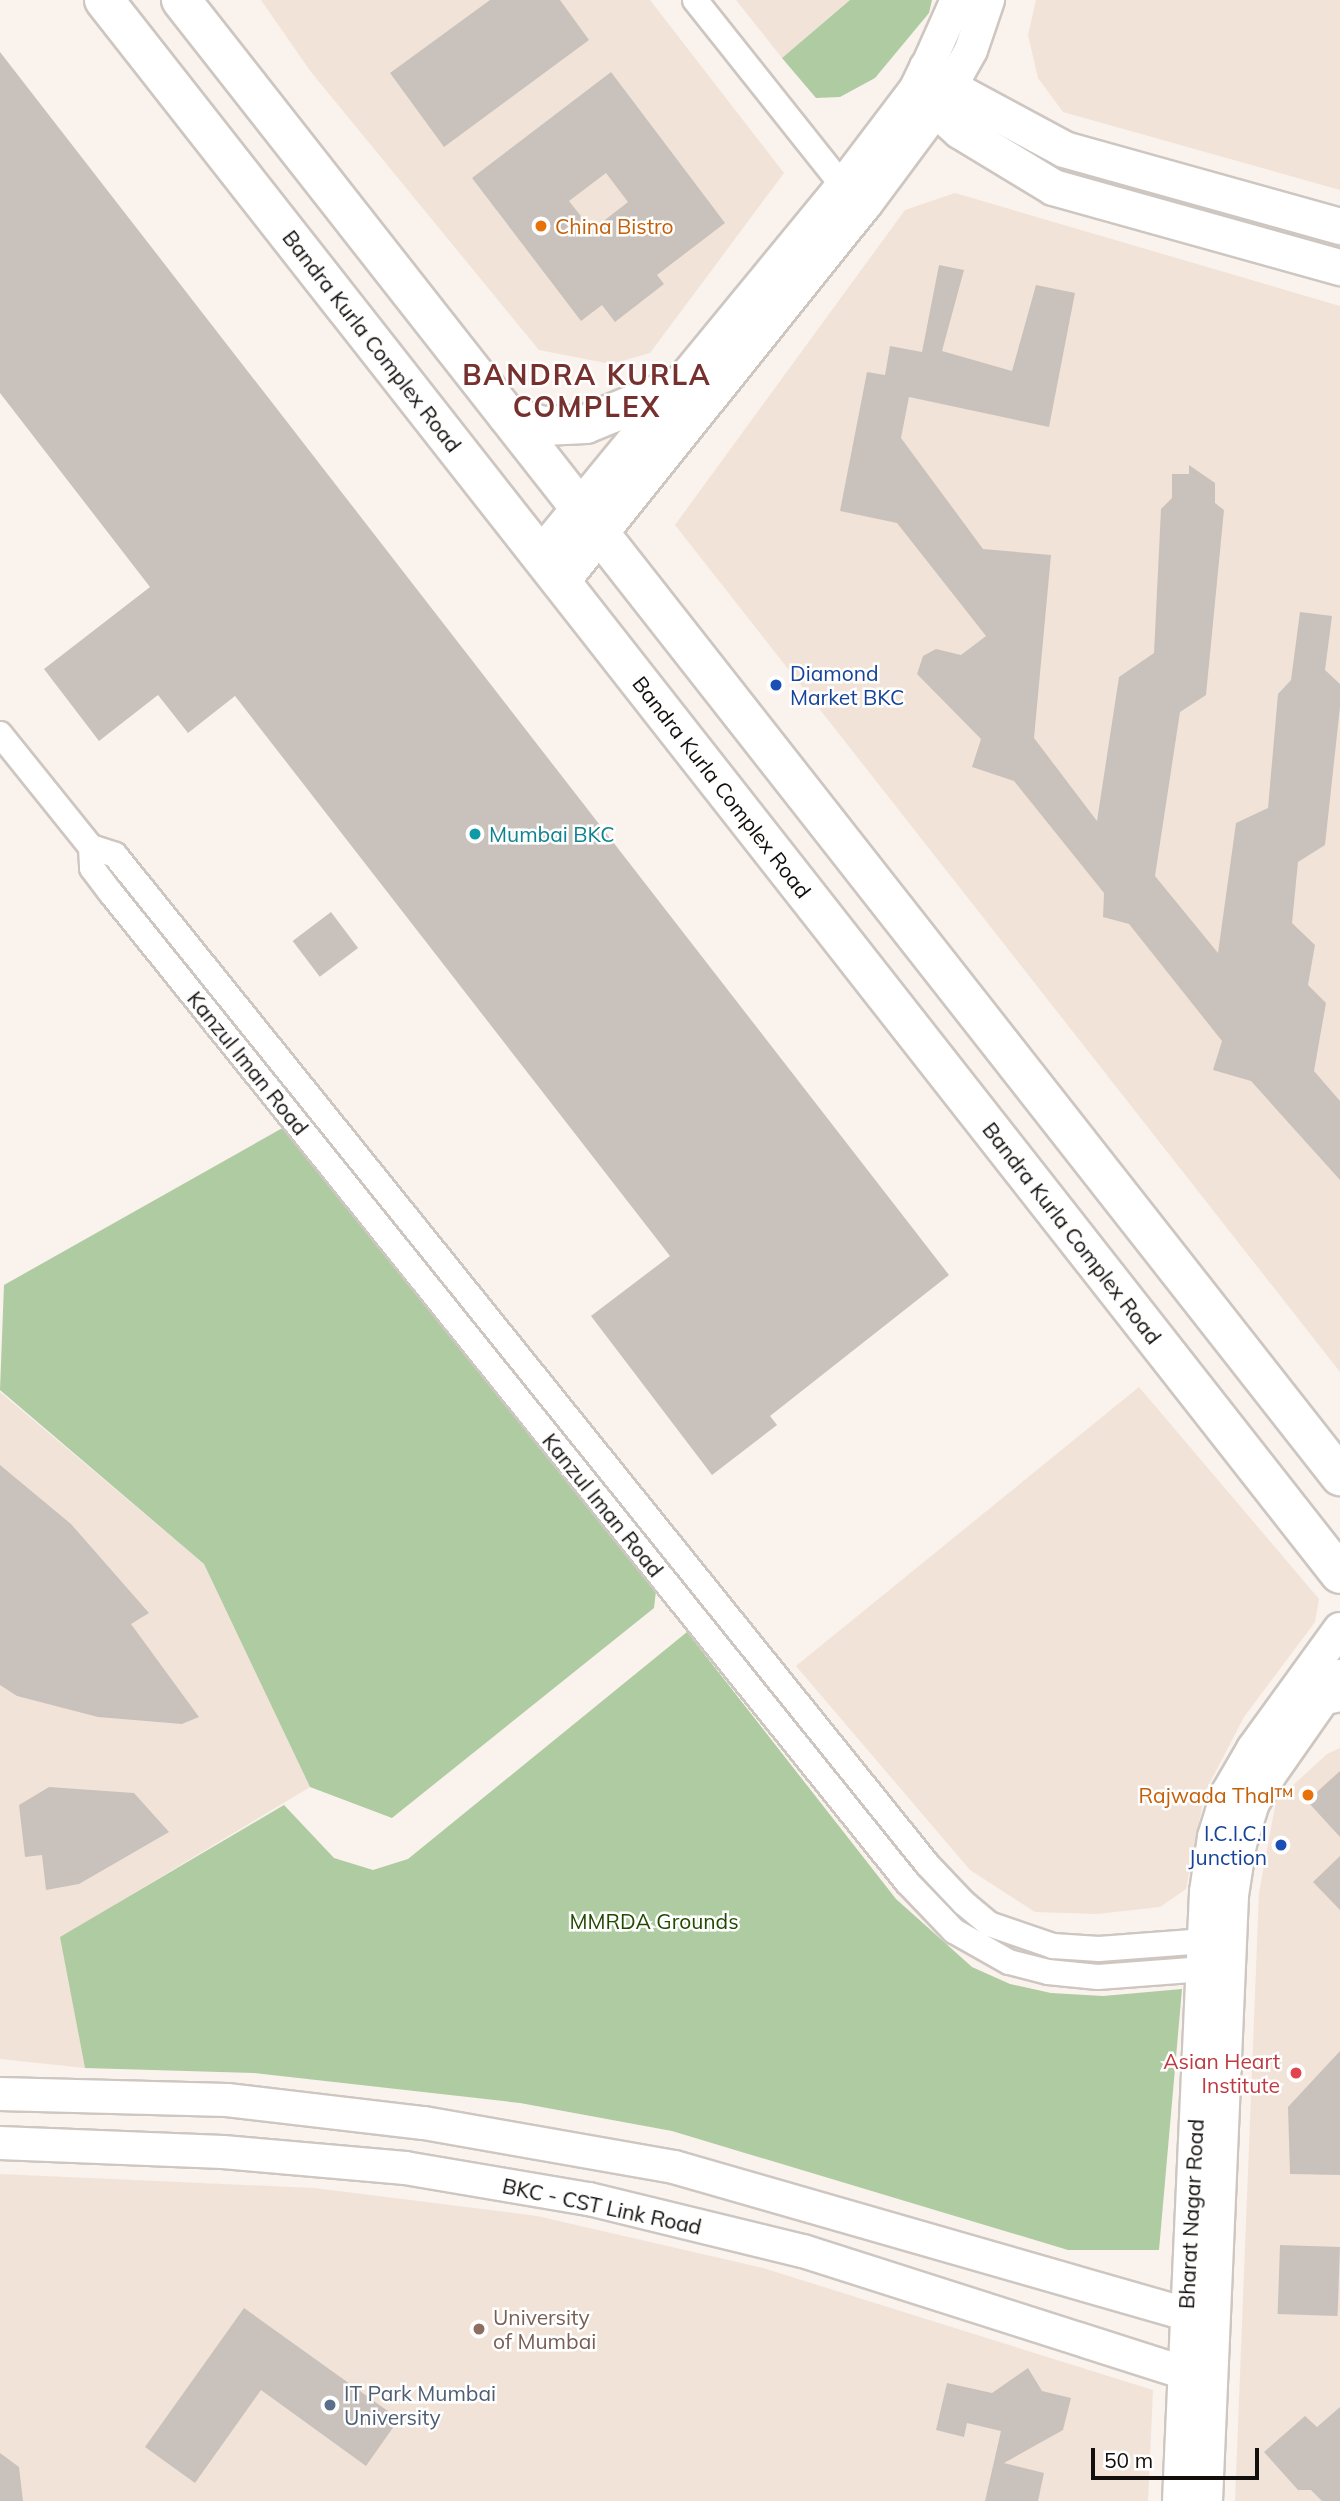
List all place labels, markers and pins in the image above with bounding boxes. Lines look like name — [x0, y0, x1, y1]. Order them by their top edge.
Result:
place label: China Bistro — [555, 213, 673, 239]
marker: China Bistro — [533, 218, 549, 234]
place label: Diamond Market BKC — [790, 660, 904, 710]
marker: Diamond Market BKC — [768, 677, 784, 693]
place label: Mumbai BKC — [489, 821, 615, 847]
marker: Mumbai BKC — [467, 826, 483, 842]
place label: Rajwada Thal™ — [1139, 1782, 1294, 1808]
marker: Rajwada Thal™ — [1300, 1787, 1316, 1803]
place label: I.C.I.C.I Junction — [1189, 1820, 1267, 1870]
marker: I.C.I.C.I Junction — [1273, 1837, 1289, 1853]
place label: Asian Heart Institute — [1163, 2048, 1280, 2098]
marker: Asian Heart Institute — [1286, 2063, 1306, 2083]
place label: University of Mumbai — [493, 2304, 596, 2354]
marker: University of Mumbai — [471, 2321, 487, 2337]
place label: IT Park Mumbai University — [344, 2380, 496, 2430]
marker: IT Park Mumbai University — [322, 2397, 338, 2413]

